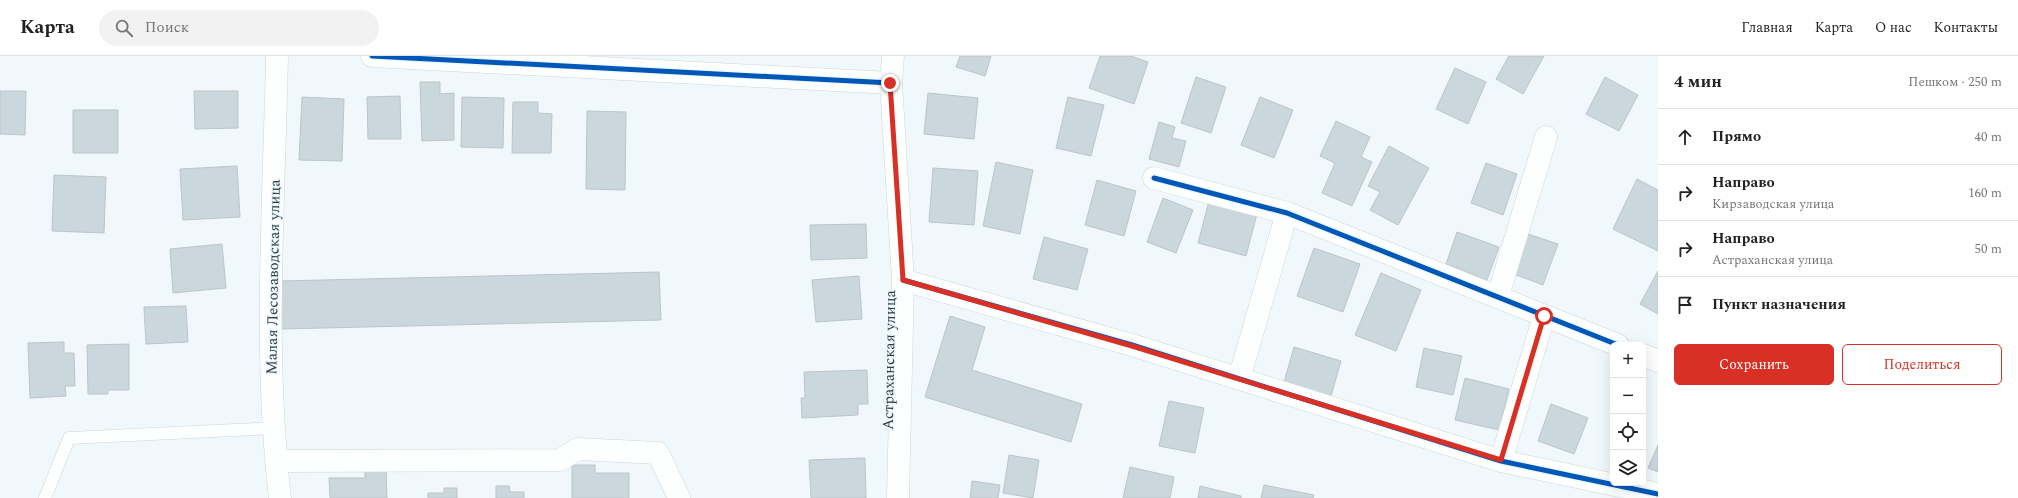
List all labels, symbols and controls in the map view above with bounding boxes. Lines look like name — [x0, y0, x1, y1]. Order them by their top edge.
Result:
search box — [99, 10, 379, 46]
text: Карта — [20, 13, 75, 42]
text: Поиск — [145, 16, 189, 39]
icon: search — [113, 17, 135, 39]
text: Главная — [1741, 17, 1793, 38]
text: Карта — [1815, 17, 1853, 38]
text: О нас — [1875, 17, 1912, 38]
text: Контакты — [1934, 17, 1998, 38]
text: 4 мин — [1674, 69, 1722, 95]
text: Пешком · 250 m — [1908, 72, 2002, 92]
route end — [881, 74, 899, 92]
text: Прямо — [1712, 125, 1761, 148]
icon: ahead — [1674, 126, 1696, 148]
text: 40 m — [1975, 127, 2002, 147]
text: Направо — [1712, 171, 1775, 194]
street label: Малая Лесозаводская улица — [260, 179, 287, 375]
icon: right — [1674, 182, 1696, 204]
text: 160 m — [1968, 183, 2002, 203]
text: Кирзаводская улица — [1712, 194, 1834, 214]
text: Направо — [1712, 227, 1775, 250]
icon: right — [1674, 238, 1696, 260]
text: 50 m — [1975, 239, 2002, 259]
text: Астраханская улица — [1712, 250, 1833, 270]
street label: Астраханская улица — [877, 289, 902, 430]
text: Пункт назначения — [1712, 293, 1846, 316]
icon: arrive — [1674, 294, 1696, 316]
route start — [1535, 307, 1553, 325]
map controls — [1610, 342, 1646, 486]
button: + — [1610, 342, 1646, 378]
button: Сохранить — [1674, 344, 1834, 385]
button: Поделиться — [1842, 344, 2002, 385]
button: − — [1610, 378, 1646, 414]
button: locate — [1610, 414, 1646, 450]
button: layers — [1610, 450, 1646, 486]

